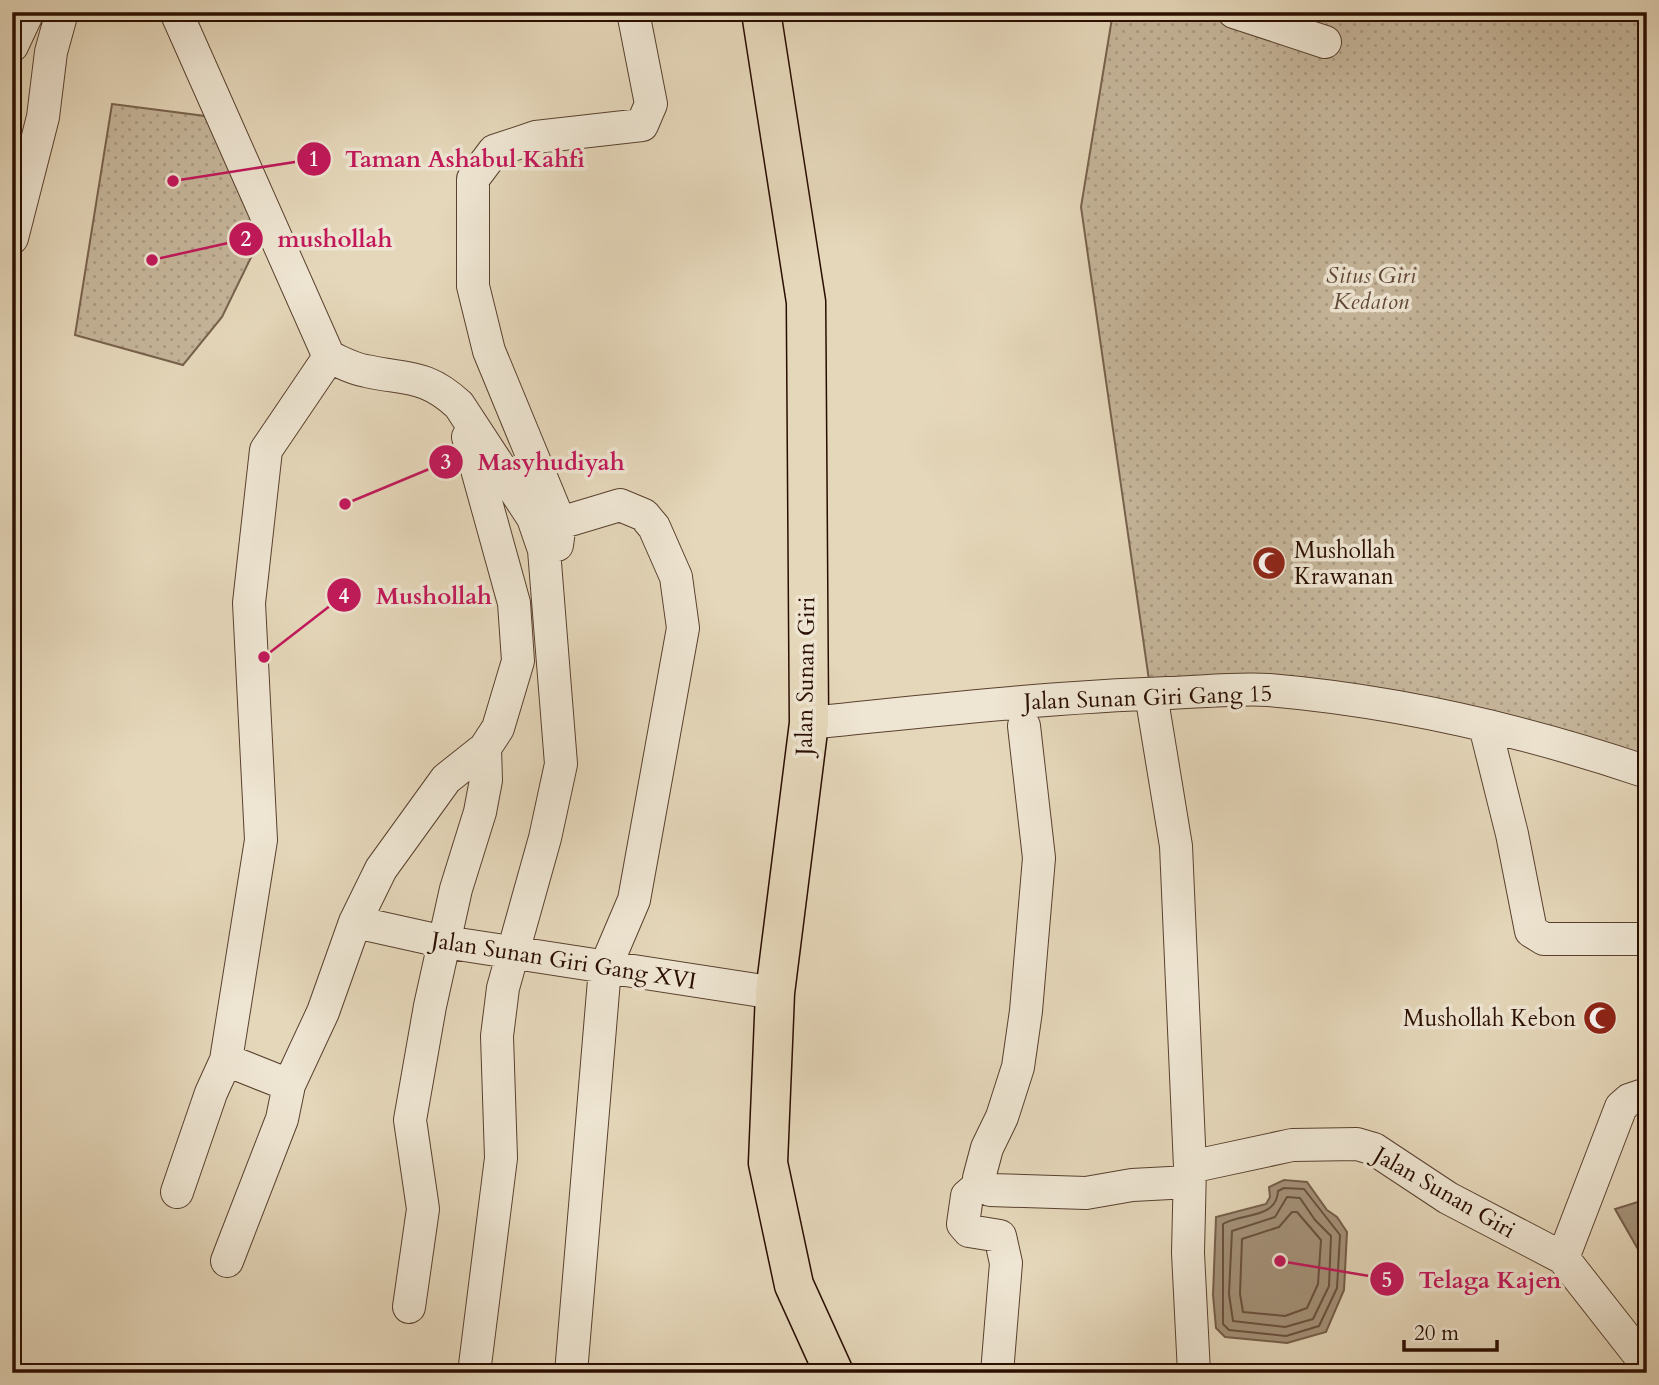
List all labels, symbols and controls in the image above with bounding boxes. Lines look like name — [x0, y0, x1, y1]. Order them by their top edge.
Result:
callout: Taman Ashabul Kahfi — [296, 136, 599, 181]
text: Taman Ashabul Kahfi — [345, 143, 585, 176]
text: 1 — [309, 145, 319, 174]
callout: mushollah — [229, 216, 407, 261]
text: mushollah — [278, 223, 392, 256]
text: 2 — [241, 225, 252, 254]
park label: Situs Giri Kedaton — [1326, 260, 1417, 317]
callout: Masyhudiyah — [428, 439, 639, 484]
text: Masyhudiyah — [477, 446, 625, 479]
text: 3 — [441, 448, 451, 477]
place label: Mushollah Krawanan — [1294, 535, 1396, 592]
mosque icon: Mushollah Krawanan — [1250, 544, 1288, 582]
callout: Mushollah — [327, 573, 506, 618]
text: Mushollah — [376, 580, 492, 613]
text: 4 — [339, 582, 350, 611]
street label: Jalan Sunan Giri — [789, 596, 822, 759]
street label: Jalan Sunan Giri Gang 15 — [1020, 678, 1273, 717]
street label: Jalan Sunan Giri Gang XVI — [426, 924, 699, 997]
mosque icon: Mushollah Kebon — [1581, 999, 1619, 1037]
place label: Mushollah Kebon — [1403, 1003, 1576, 1034]
street label: Jalan Sunan Giri — [1366, 1138, 1521, 1246]
callout: Telaga Kajen — [1370, 1257, 1576, 1302]
text: Telaga Kajen — [1418, 1264, 1562, 1297]
text: 5 — [1382, 1266, 1392, 1295]
scale bar — [1404, 1308, 1496, 1352]
text: 20 m — [1414, 1319, 1459, 1348]

